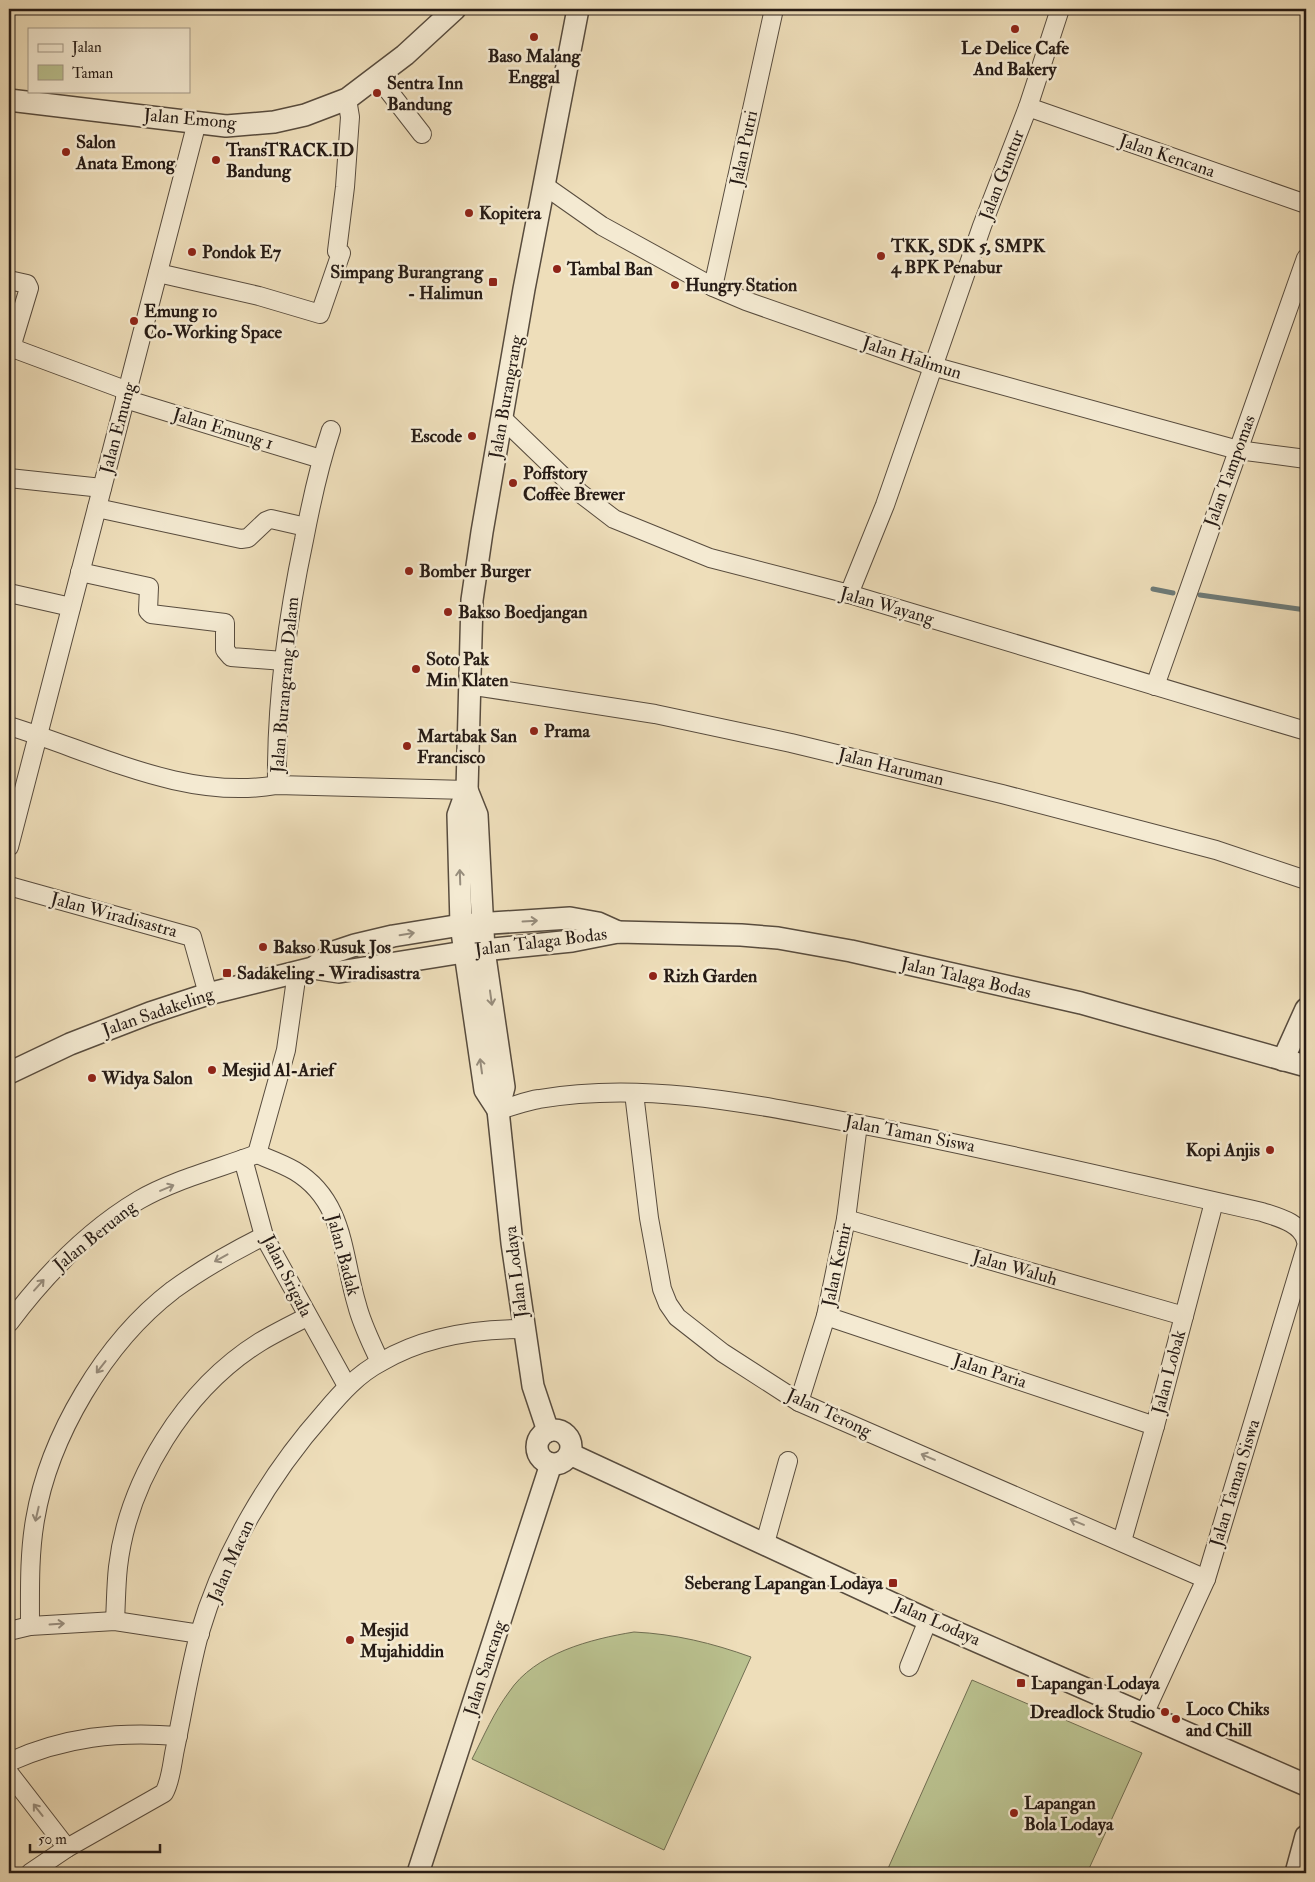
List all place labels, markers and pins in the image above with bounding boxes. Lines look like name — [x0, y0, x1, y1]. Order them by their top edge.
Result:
marker: Le Delice Cafe And Bakery — [1009, 23, 1021, 35]
marker: Baso Malang Enggal — [528, 31, 540, 43]
place label: Le Delice Cafe And Bakery — [961, 37, 1070, 81]
place label: Baso Malang Enggal — [488, 45, 581, 89]
place label: Sentra Inn Bandung — [387, 72, 464, 116]
marker: Sentra Inn Bandung — [371, 87, 383, 99]
place label: Salon Anata Emong — [75, 131, 176, 175]
place label: TransTRACK.ID Bandung — [225, 139, 354, 183]
marker: Salon Anata Emong — [60, 146, 72, 158]
marker: TransTRACK.ID Bandung — [210, 154, 222, 166]
place label: Kopitera — [479, 202, 542, 225]
marker: Kopitera — [463, 207, 475, 219]
place label: TKK, SDK 5, SMPK 4 BPK Penabur — [890, 235, 1047, 279]
place label: Pondok E7 — [202, 241, 282, 264]
marker: Pondok E7 — [186, 246, 198, 258]
marker: TKK, SDK 5, SMPK 4 BPK Penabur — [875, 250, 887, 262]
place label: Tambal Ban — [566, 258, 653, 281]
place label: Simpang Burangrang - Halimun — [330, 261, 484, 305]
marker: Tambal Ban — [551, 263, 563, 275]
place label: Hungry Station — [685, 274, 798, 297]
marker: Simpang Burangrang - Halimun — [487, 276, 499, 288]
marker: Hungry Station — [669, 279, 681, 291]
place label: Emung 10 Co-Working Space — [144, 300, 283, 344]
marker: Emung 10 Co-Working Space — [128, 315, 140, 327]
place label: Escode — [411, 425, 462, 448]
marker: Escode — [466, 430, 478, 442]
place label: Poffstory Coffee Brewer — [523, 462, 625, 506]
marker: Poffstory Coffee Brewer — [507, 477, 519, 489]
place label: Bomber Burger — [419, 560, 531, 583]
marker: Bomber Burger — [403, 565, 415, 577]
place label: Bakso Boedjangan — [458, 601, 588, 624]
marker: Bakso Boedjangan — [442, 606, 454, 618]
place label: Soto Pak Min Klaten — [425, 648, 509, 692]
marker: Soto Pak Min Klaten — [410, 663, 422, 675]
place label: Prama — [544, 720, 590, 743]
place label: Martabak San Francisco — [416, 725, 518, 769]
marker: Prama — [528, 725, 540, 737]
marker: Martabak San Francisco — [401, 740, 413, 752]
place label: Bakso Rusuk Jos — [273, 936, 391, 959]
marker: Bakso Rusuk Jos — [257, 941, 269, 953]
place label: Sadakeling - Wiradisastra — [237, 962, 420, 985]
place label: Rizh Garden — [663, 965, 758, 988]
marker: Sadakeling - Wiradisastra — [221, 967, 233, 979]
marker: Rizh Garden — [647, 970, 659, 982]
place label: Mesjid Al-Arief — [221, 1059, 337, 1082]
marker: Mesjid Al-Arief — [206, 1064, 218, 1076]
place label: Widya Salon — [101, 1067, 194, 1090]
marker: Widya Salon — [86, 1072, 98, 1084]
place label: Kopi Anjis — [1186, 1139, 1260, 1162]
marker: Kopi Anjis — [1264, 1144, 1276, 1156]
place label: Seberang Lapangan Lodaya — [684, 1572, 884, 1595]
marker: Seberang Lapangan Lodaya — [887, 1577, 899, 1589]
place label: Mesjid Mujahiddin — [359, 1619, 445, 1663]
marker: Mesjid Mujahiddin — [344, 1634, 356, 1646]
place label: Lapangan Lodaya — [1031, 1672, 1160, 1695]
marker: Lapangan Lodaya — [1015, 1677, 1027, 1689]
place label: Loco Chiks and Chill — [1186, 1698, 1270, 1742]
place label: Dreadlock Studio — [1030, 1701, 1155, 1724]
marker: Dreadlock Studio — [1159, 1706, 1171, 1718]
marker: Loco Chiks and Chill — [1170, 1713, 1182, 1725]
place label: Lapangan Bola Lodaya — [1024, 1792, 1114, 1836]
marker: Lapangan Bola Lodaya — [1008, 1807, 1020, 1819]

